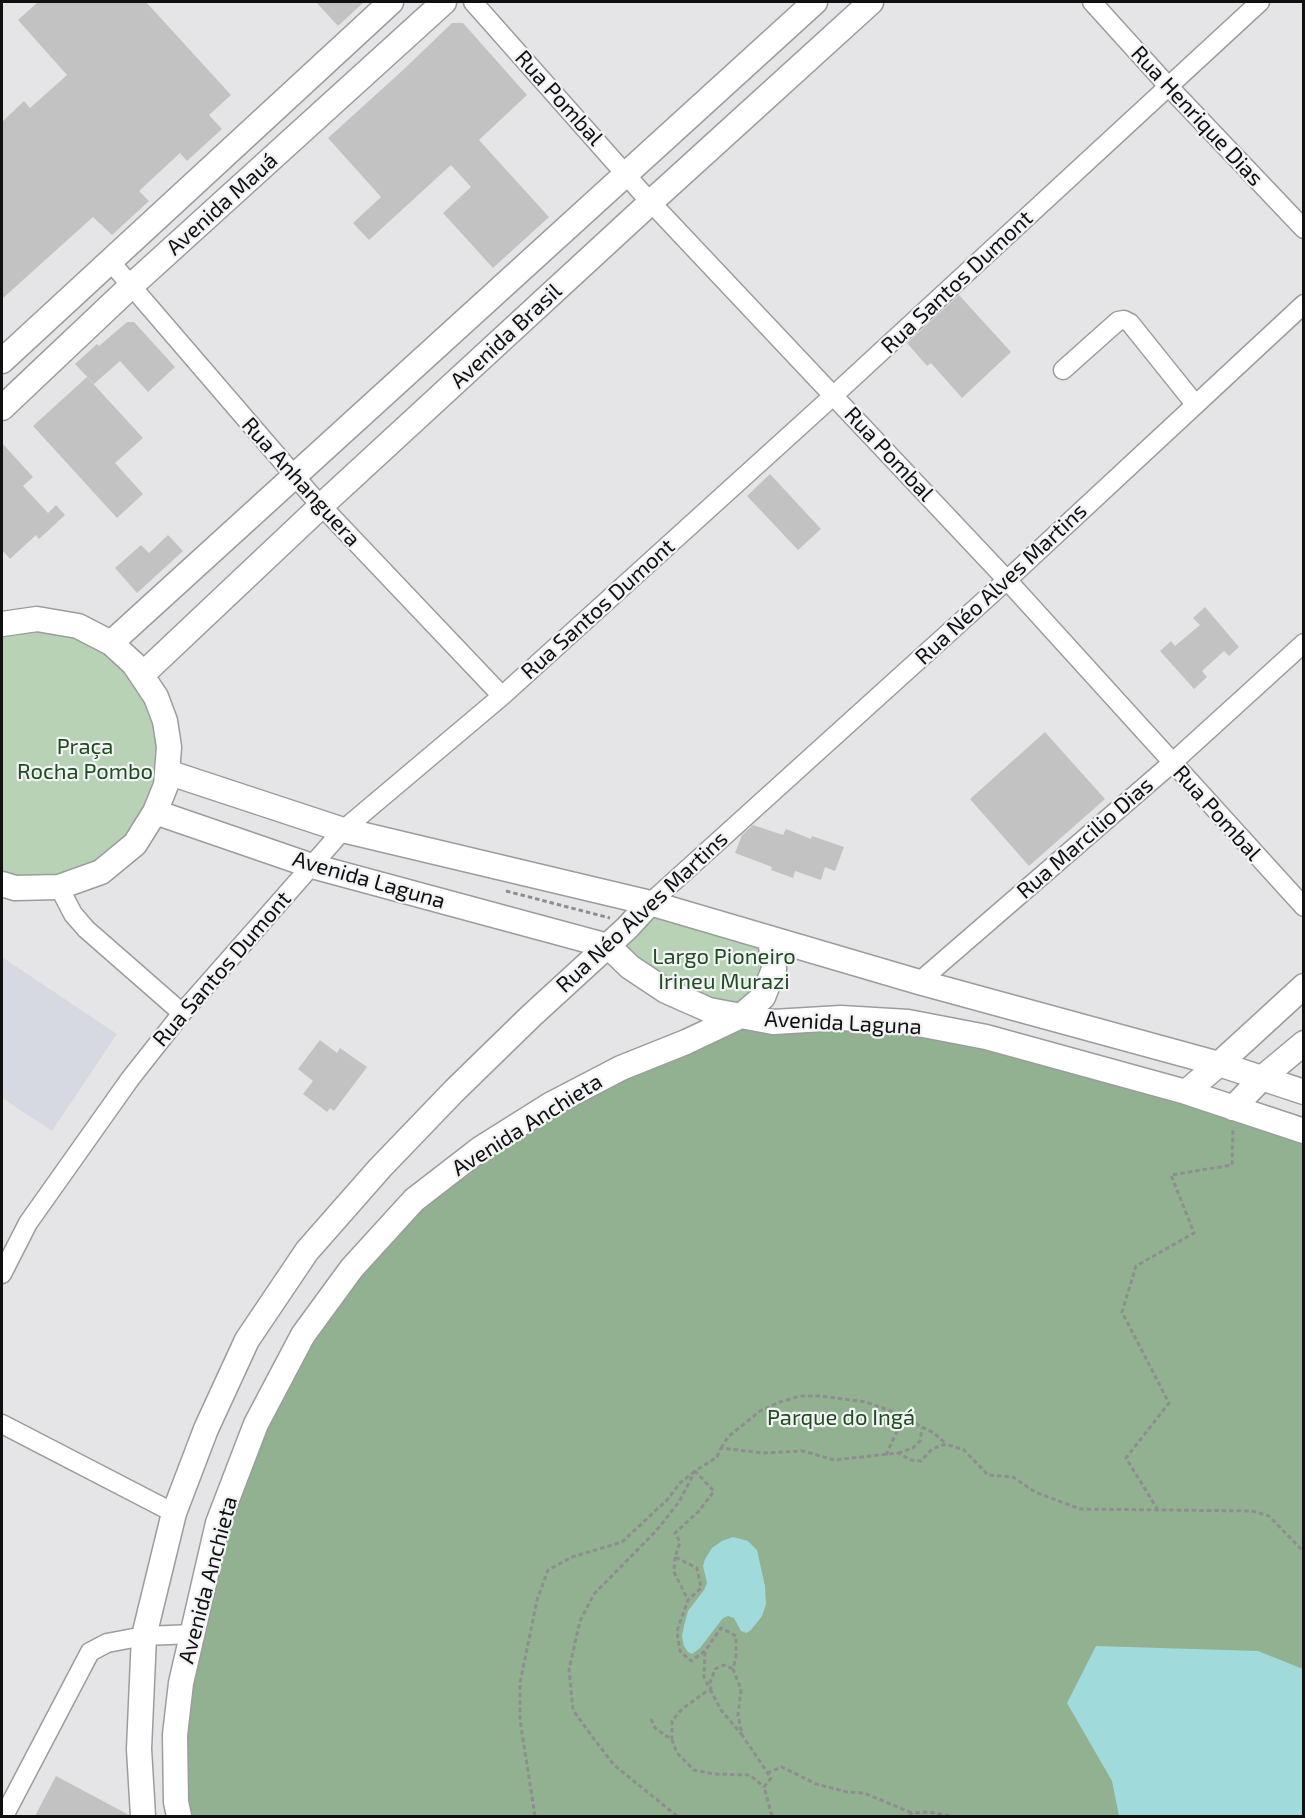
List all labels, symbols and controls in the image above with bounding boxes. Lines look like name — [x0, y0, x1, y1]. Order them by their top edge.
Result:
street label: Rua Henrique Dias — [1125, 41, 1269, 191]
street label: Rua Pombal — [509, 45, 609, 151]
street label: Avenida Mauá — [161, 147, 283, 261]
street label: Rua Santos Dumont — [876, 205, 1038, 359]
street label: Avenida Brasil — [445, 278, 567, 394]
street label: Rua Pombal — [839, 402, 939, 506]
street label: Rua Anhanguera — [236, 412, 366, 552]
street label: Rua Néo Alves Martins — [910, 498, 1092, 670]
street label: Rua Santos Dumont — [516, 533, 680, 685]
park label: Praça Rocha Pombo — [17, 734, 153, 786]
street label: Rua Pombal — [1167, 760, 1267, 866]
street label: Rua Marcilio Dias — [1011, 772, 1159, 904]
street label: Rua Néo Alves Martins — [551, 826, 733, 998]
street label: Avenida Laguna — [290, 846, 448, 914]
street label: Rua Santos Dumont — [147, 886, 297, 1052]
park label: Largo Pioneiro Irineu Murazi — [652, 944, 796, 996]
street label: Avenida Laguna — [764, 1006, 922, 1040]
street label: Avenida Anchieta — [447, 1068, 607, 1182]
park label: Parque do Ingá — [767, 1405, 915, 1431]
street label: Avenida Anchieta — [173, 1493, 243, 1667]

